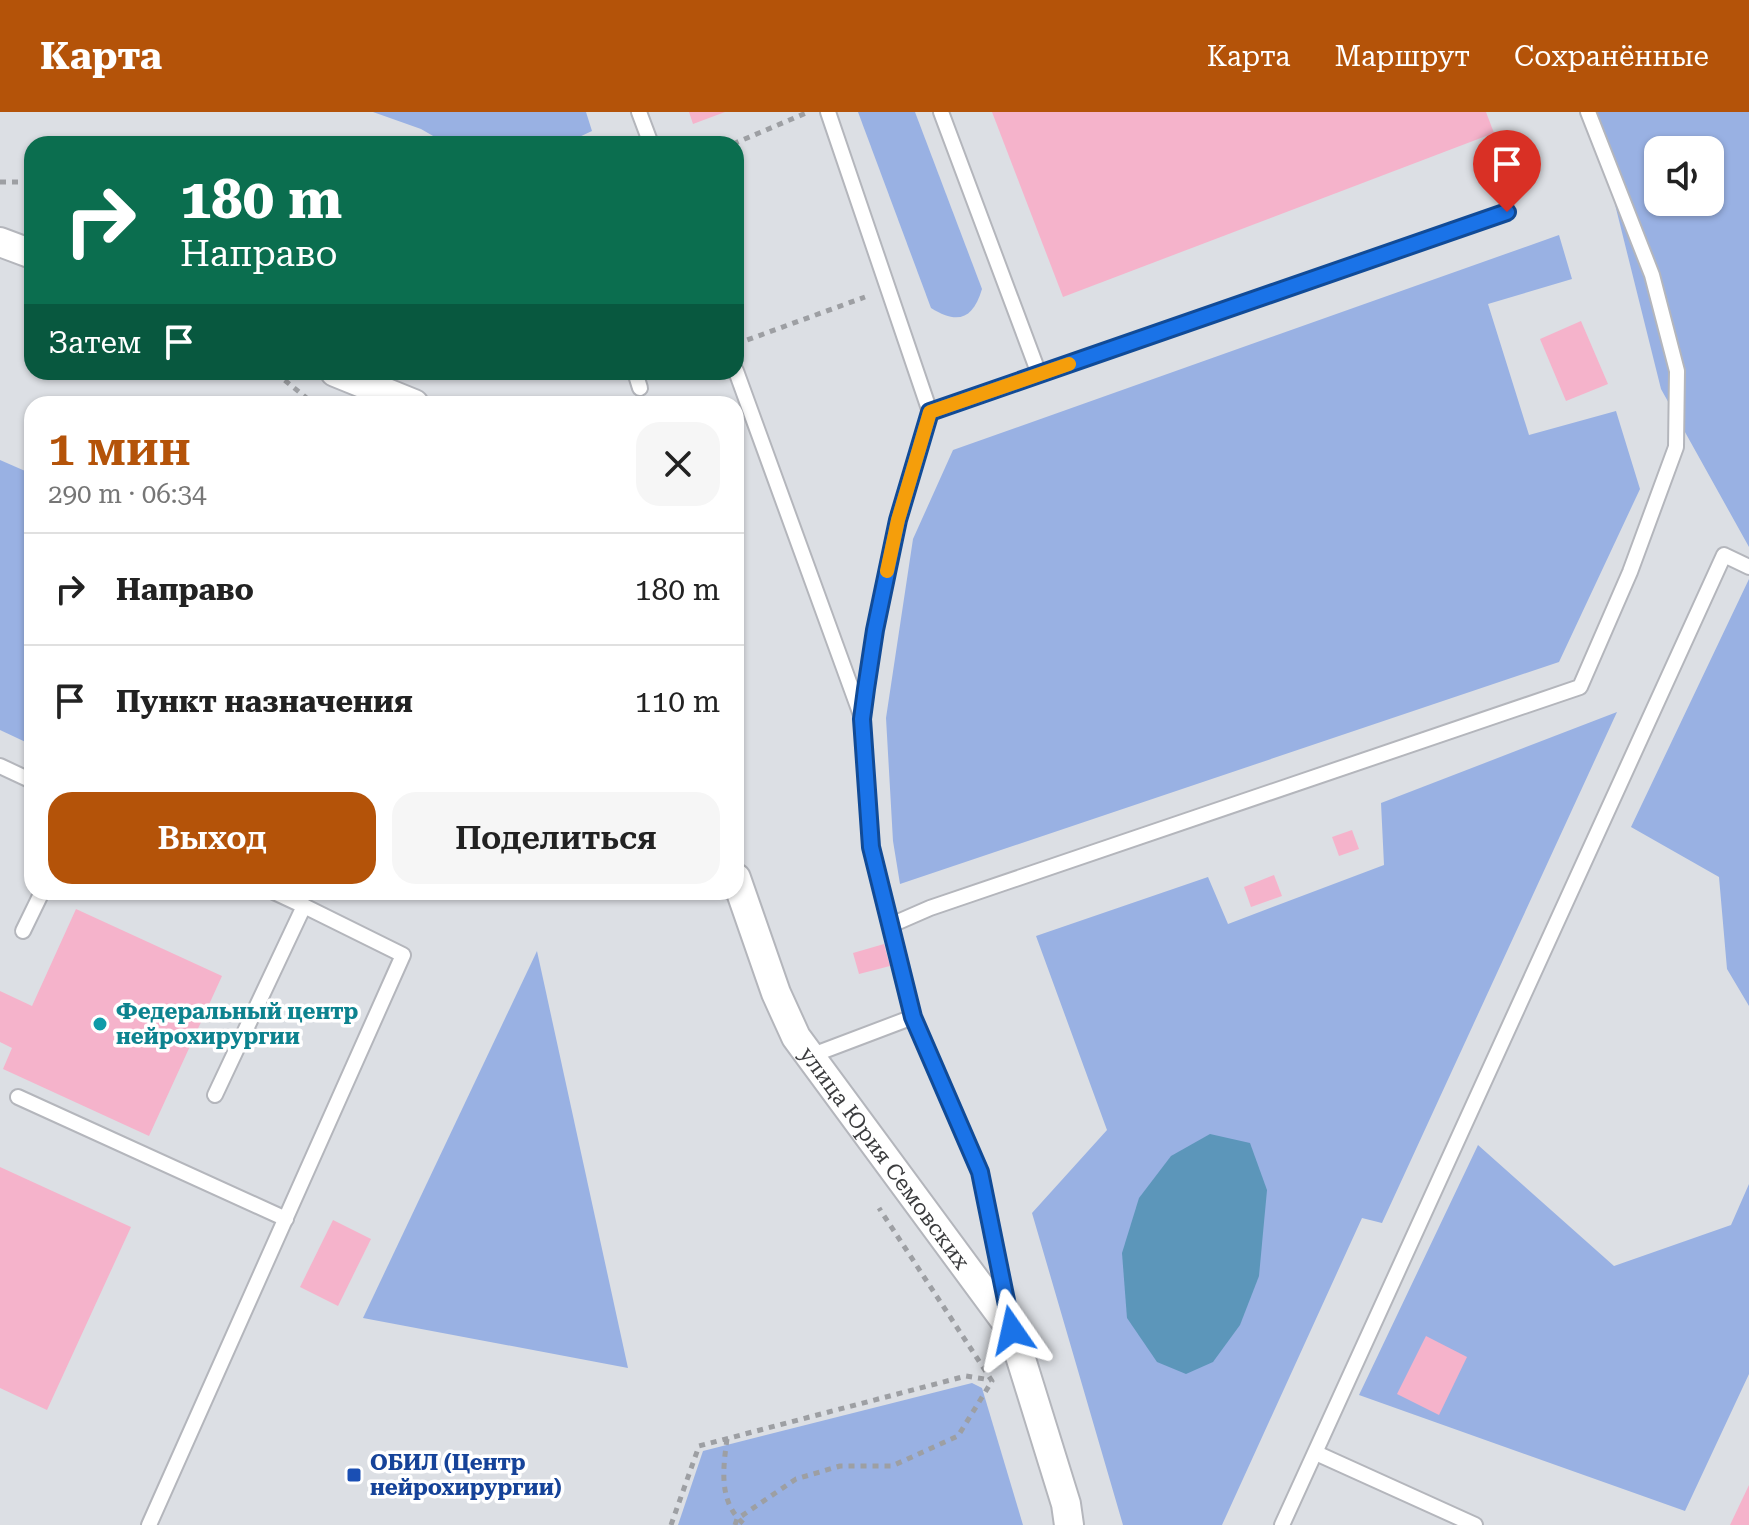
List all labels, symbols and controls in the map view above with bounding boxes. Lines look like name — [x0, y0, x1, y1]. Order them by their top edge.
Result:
text: Карта — [40, 34, 162, 78]
text: Карта — [1207, 40, 1291, 73]
text: Маршрут — [1335, 40, 1470, 73]
text: Сохранённые — [1514, 40, 1709, 73]
pin — [1473, 130, 1541, 212]
map controls — [1644, 136, 1724, 216]
button: sound — [1644, 136, 1724, 216]
icon: arrive — [1485, 142, 1529, 186]
text: 180 m — [180, 166, 342, 232]
icon: right — [48, 168, 152, 272]
text: Направо — [180, 233, 338, 275]
icon: arrive — [157, 320, 201, 364]
text: Затем — [48, 325, 141, 360]
text: 1 мин — [48, 421, 191, 477]
button: close — [636, 422, 720, 506]
text: 290 m · 06:34 — [48, 479, 207, 509]
icon: right — [48, 567, 92, 611]
text: Направо — [116, 572, 254, 607]
text: 180 m — [635, 572, 720, 607]
icon: arrive — [48, 679, 92, 723]
text: Пункт назначения — [116, 684, 413, 719]
text: 110 m — [635, 684, 720, 719]
button: Выход — [48, 792, 376, 884]
button: Поделиться — [392, 792, 720, 884]
place label: Федеральный центр нейрохирургии — [116, 999, 359, 1049]
marker: Федеральный центр нейрохирургии — [91, 1015, 109, 1033]
street label: улица Юрия Семовских — [795, 1042, 975, 1274]
position arrow — [970, 1288, 1054, 1372]
place label: ОБИЛ (Центр нейрохирургии) — [370, 1450, 562, 1500]
marker: ОБИЛ (Центр нейрохирургии) — [345, 1466, 363, 1484]

